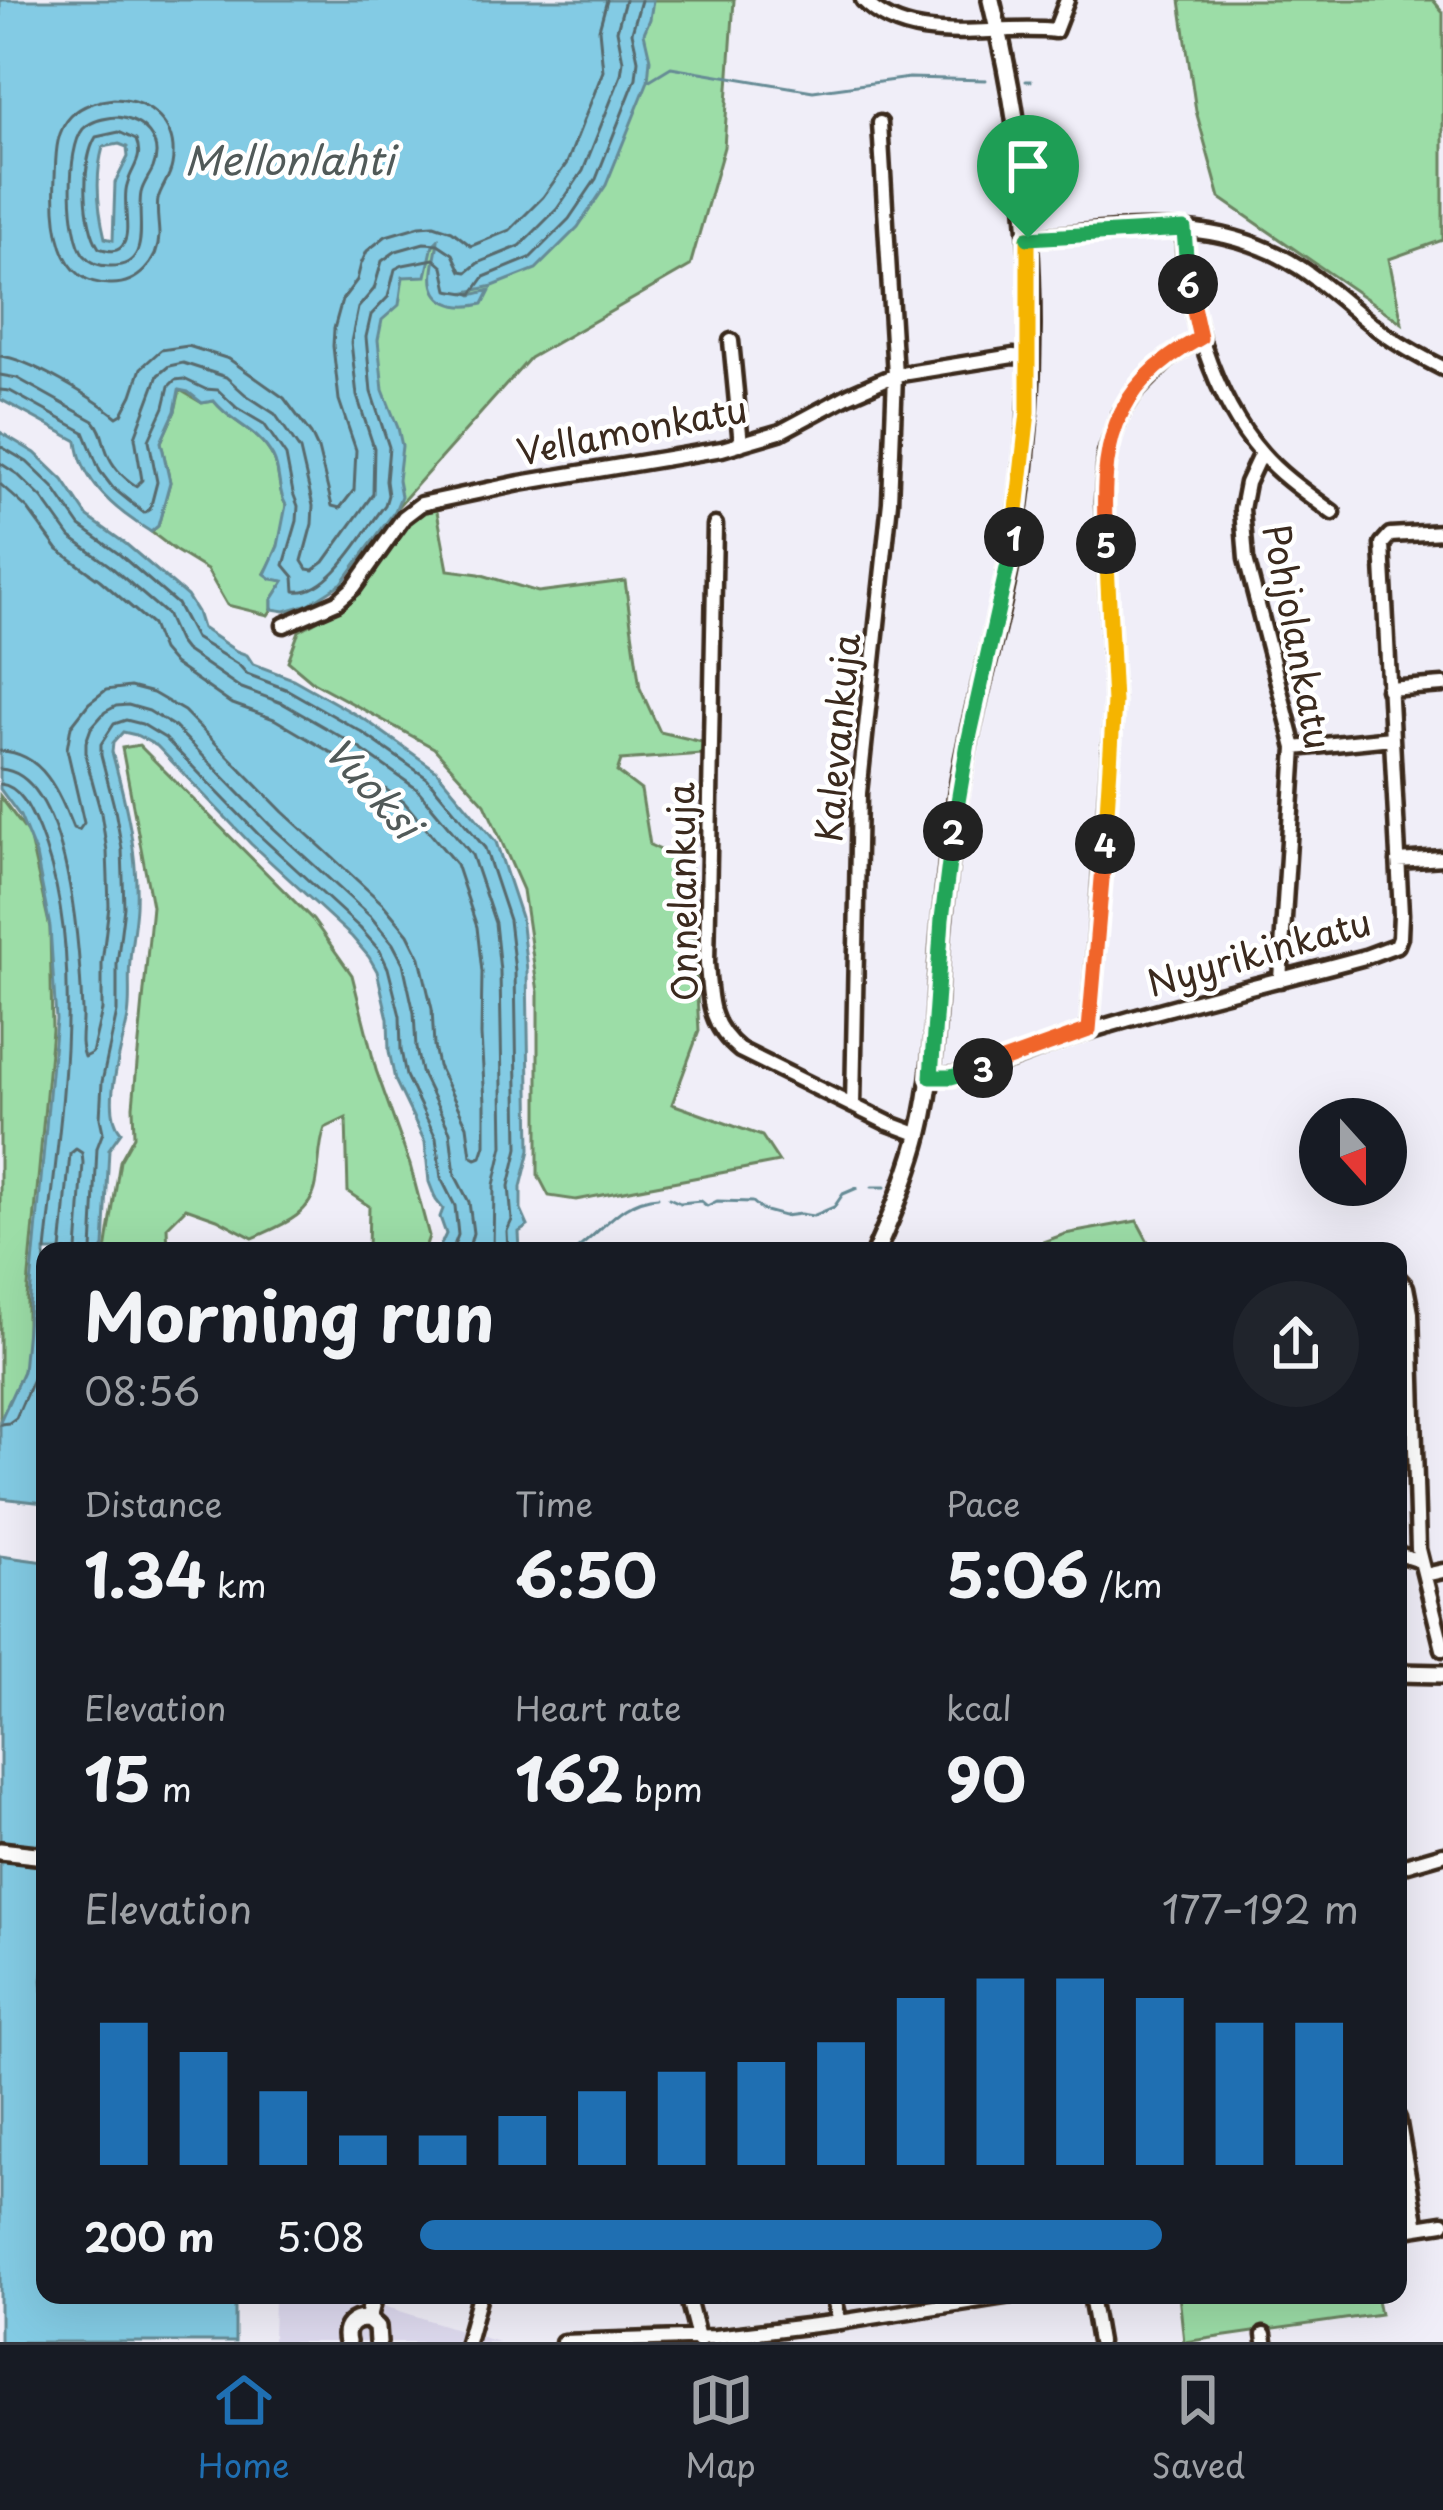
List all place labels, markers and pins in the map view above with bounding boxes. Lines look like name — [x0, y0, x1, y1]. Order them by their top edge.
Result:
pin — [977, 115, 1079, 238]
pin: 6 — [1158, 254, 1218, 314]
pin: 1 — [984, 507, 1044, 567]
pin: 5 — [1076, 514, 1136, 574]
pin: 2 — [923, 801, 983, 861]
pin: 4 — [1075, 814, 1135, 874]
pin: 3 — [953, 1038, 1013, 1098]

